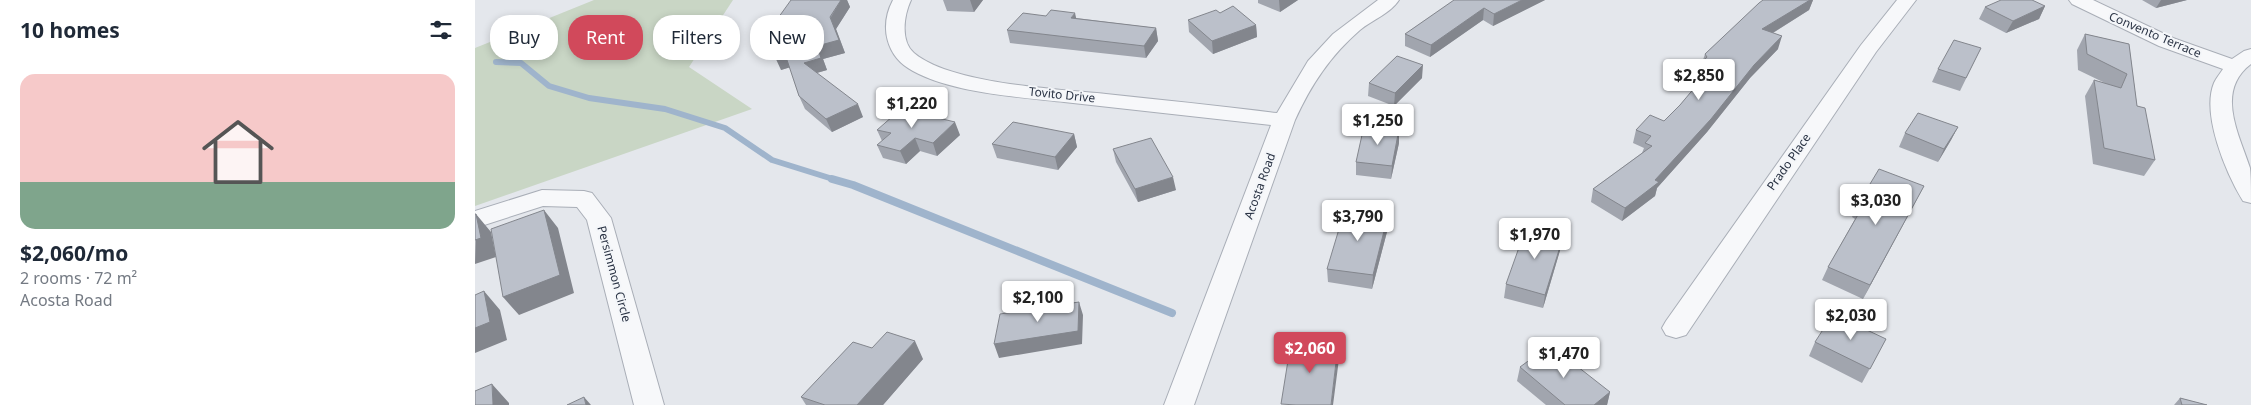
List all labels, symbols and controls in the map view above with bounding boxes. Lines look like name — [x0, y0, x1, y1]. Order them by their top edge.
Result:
street label: Convento Terrace — [2106, 7, 2204, 62]
chip: Buy — [490, 15, 558, 60]
chip: Rent — [568, 15, 643, 60]
chip: Filters — [653, 15, 740, 60]
chip: New — [750, 15, 824, 60]
text: 10 homes — [20, 16, 120, 44]
icon: filters — [427, 16, 455, 44]
pin: $2,850 — [1658, 58, 1740, 101]
text: $2,850 — [1674, 64, 1724, 86]
street label: Tovito Drive — [1028, 83, 1096, 106]
pin: $1,220 — [871, 86, 953, 129]
text: $1,220 — [887, 92, 937, 114]
pin: $1,250 — [1337, 104, 1419, 146]
icon: home — [193, 107, 283, 197]
text: $1,250 — [1353, 109, 1403, 131]
street label: Prado Place — [1763, 130, 1815, 194]
street label: Acosta Road — [1240, 150, 1279, 221]
pin: $3,030 — [1835, 184, 1917, 226]
text: $3,030 — [1851, 189, 1901, 211]
pin: $3,790 — [1317, 200, 1399, 242]
text: $3,790 — [1333, 205, 1383, 227]
pin: $1,970 — [1494, 218, 1576, 260]
text: $1,970 — [1510, 223, 1560, 245]
street label: Persimmon Circle — [593, 224, 636, 324]
text: $2,060/mo — [20, 239, 128, 267]
text: 2 rooms · 72 m² — [20, 267, 137, 289]
pin: $2,100 — [997, 280, 1079, 323]
text: $2,100 — [1013, 286, 1063, 308]
text: Acosta Road — [20, 289, 113, 311]
pin: $2,030 — [1810, 298, 1892, 341]
text: $2,030 — [1826, 304, 1876, 326]
pin: $2,060 — [1269, 332, 1351, 374]
pin: $1,470 — [1523, 336, 1605, 379]
text: $2,060 — [1285, 337, 1335, 359]
text: $1,470 — [1539, 342, 1589, 364]

